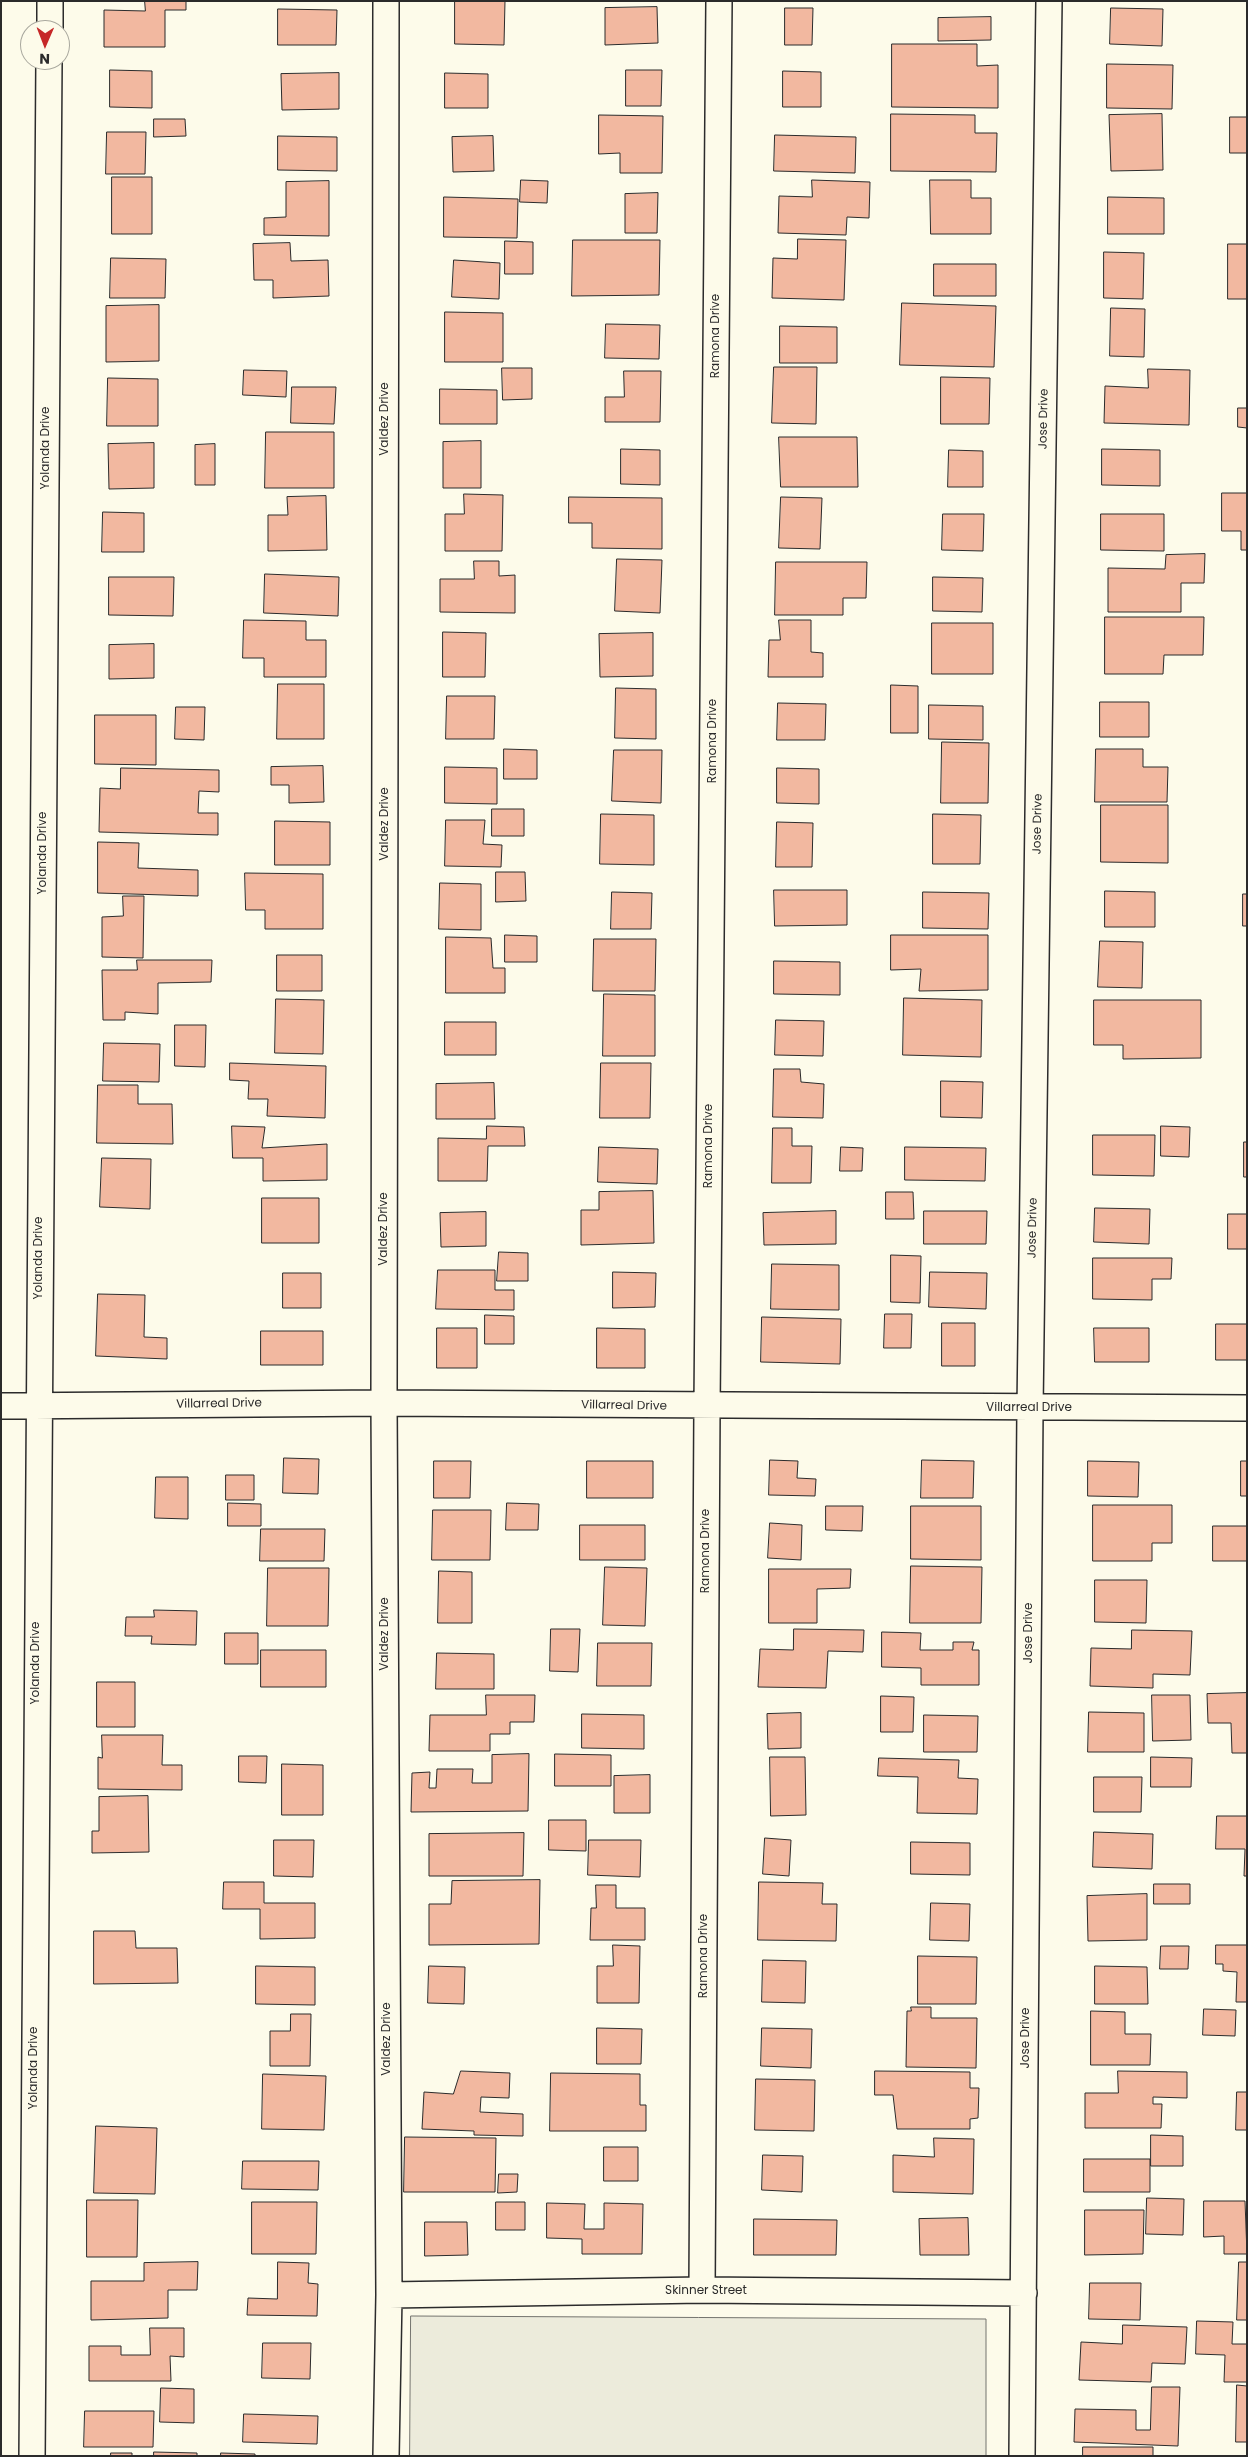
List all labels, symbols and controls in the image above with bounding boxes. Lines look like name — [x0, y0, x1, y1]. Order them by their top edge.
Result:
north arrow — [20, 20, 70, 70]
text: N — [39, 49, 50, 69]
street label: Ramona Drive — [709, 294, 723, 378]
street label: Valdez Drive — [378, 382, 392, 456]
street label: Jose Drive — [1036, 388, 1052, 450]
street label: Yolanda Drive — [39, 407, 53, 489]
street label: Ramona Drive — [706, 699, 720, 783]
street label: Valdez Drive — [378, 787, 392, 861]
street label: Jose Drive — [1030, 793, 1046, 855]
street label: Yolanda Drive — [36, 812, 50, 894]
street label: Ramona Drive — [702, 1104, 716, 1188]
street label: Valdez Drive — [377, 1192, 391, 1266]
street label: Jose Drive — [1025, 1197, 1041, 1259]
street label: Yolanda Drive — [32, 1217, 46, 1299]
street label: Villarreal Drive — [176, 1396, 262, 1412]
street label: Villarreal Drive — [581, 1398, 667, 1414]
street label: Villarreal Drive — [986, 1401, 1072, 1415]
street label: Ramona Drive — [699, 1509, 713, 1593]
street label: Valdez Drive — [378, 1597, 392, 1671]
street label: Jose Drive — [1022, 1602, 1036, 1664]
street label: Yolanda Drive — [29, 1622, 43, 1704]
street label: Ramona Drive — [697, 1914, 711, 1998]
street label: Valdez Drive — [380, 2002, 394, 2076]
street label: Jose Drive — [1019, 2007, 1033, 2069]
street label: Yolanda Drive — [27, 2027, 41, 2109]
street label: Skinner Street — [665, 2284, 747, 2298]

